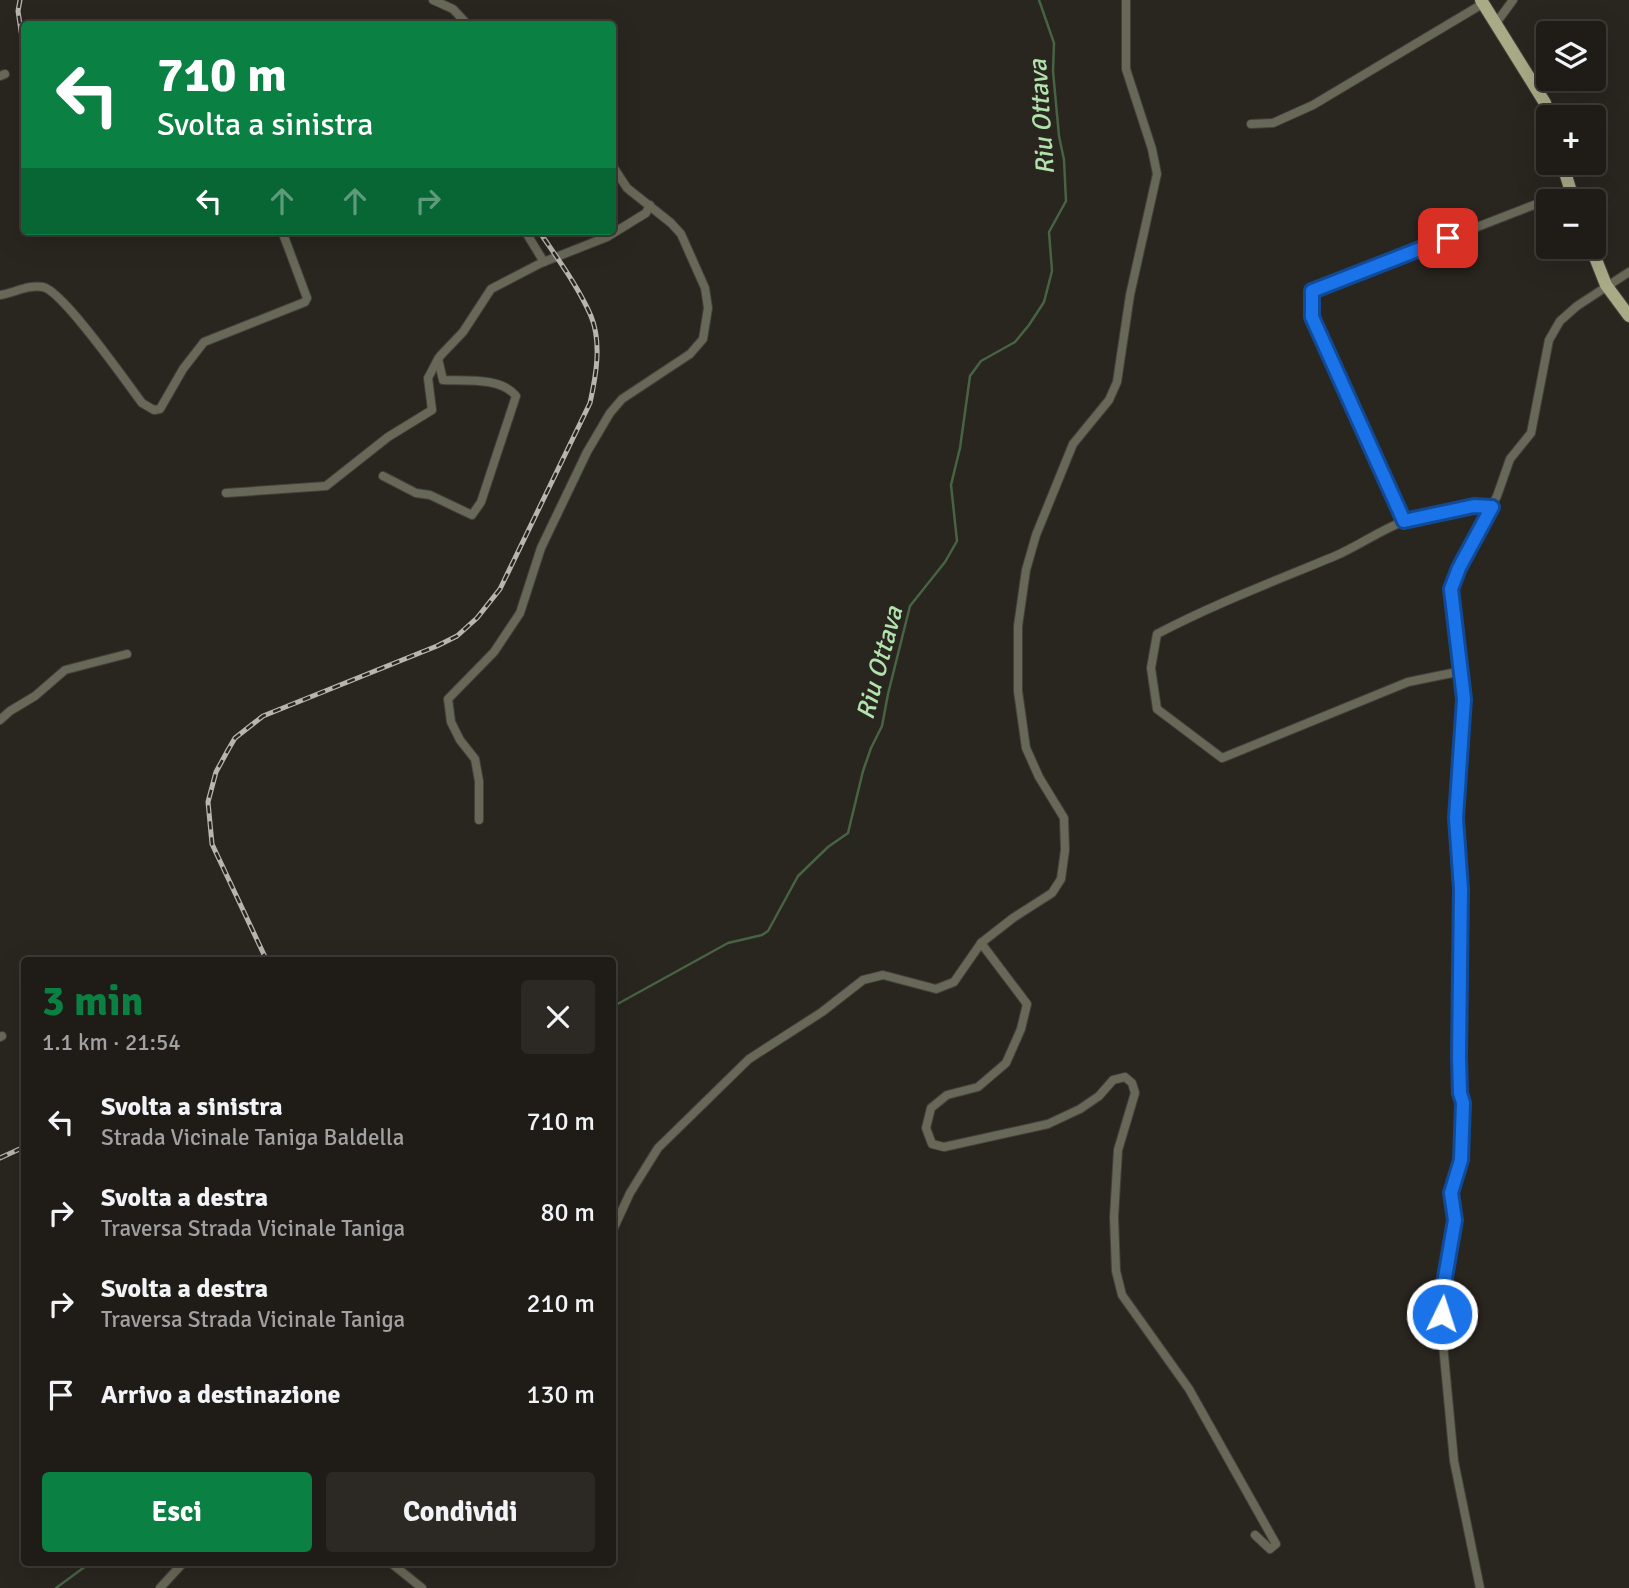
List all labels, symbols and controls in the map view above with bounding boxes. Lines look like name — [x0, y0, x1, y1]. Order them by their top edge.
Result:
map controls — [1536, 21, 1606, 259]
button: layers — [1536, 21, 1606, 91]
text: 710 m — [157, 45, 287, 105]
icon: left — [42, 49, 133, 140]
water label: Riu Ottava — [1022, 57, 1062, 176]
text: Svolta a sinistra — [157, 105, 373, 144]
button: + — [1536, 105, 1606, 175]
icon: left — [190, 182, 228, 220]
icon: ahead — [263, 182, 301, 220]
icon: ahead — [336, 182, 374, 220]
icon: right — [409, 182, 447, 220]
button: − — [1536, 189, 1606, 259]
pin — [1418, 208, 1478, 268]
icon: arrive — [1429, 219, 1467, 257]
water label: Riu Ottava — [850, 602, 911, 723]
text: 3 min — [42, 976, 143, 1027]
button: close — [521, 980, 595, 1054]
text: 1.1 km · 21:54 — [42, 1028, 181, 1057]
text: Svolta a sinistra — [101, 1091, 283, 1123]
icon: left — [42, 1103, 80, 1141]
text: 710 m — [526, 1106, 595, 1138]
text: Strada Vicinale Taniga Baldella — [101, 1123, 404, 1152]
text: Svolta a destra — [101, 1182, 268, 1214]
icon: right — [42, 1194, 80, 1232]
text: 80 m — [540, 1197, 595, 1229]
text: Traversa Strada Vicinale Taniga — [101, 1214, 405, 1243]
text: Svolta a destra — [101, 1273, 268, 1305]
position arrow — [1405, 1277, 1479, 1351]
icon: right — [42, 1285, 80, 1323]
text: 210 m — [526, 1288, 595, 1320]
text: Traversa Strada Vicinale Taniga — [101, 1305, 405, 1334]
icon: arrive — [42, 1376, 80, 1414]
text: Arrivo a destinazione — [101, 1379, 341, 1411]
text: 130 m — [526, 1379, 595, 1411]
button: Esci — [42, 1472, 312, 1552]
button: Condividi — [326, 1472, 595, 1552]

